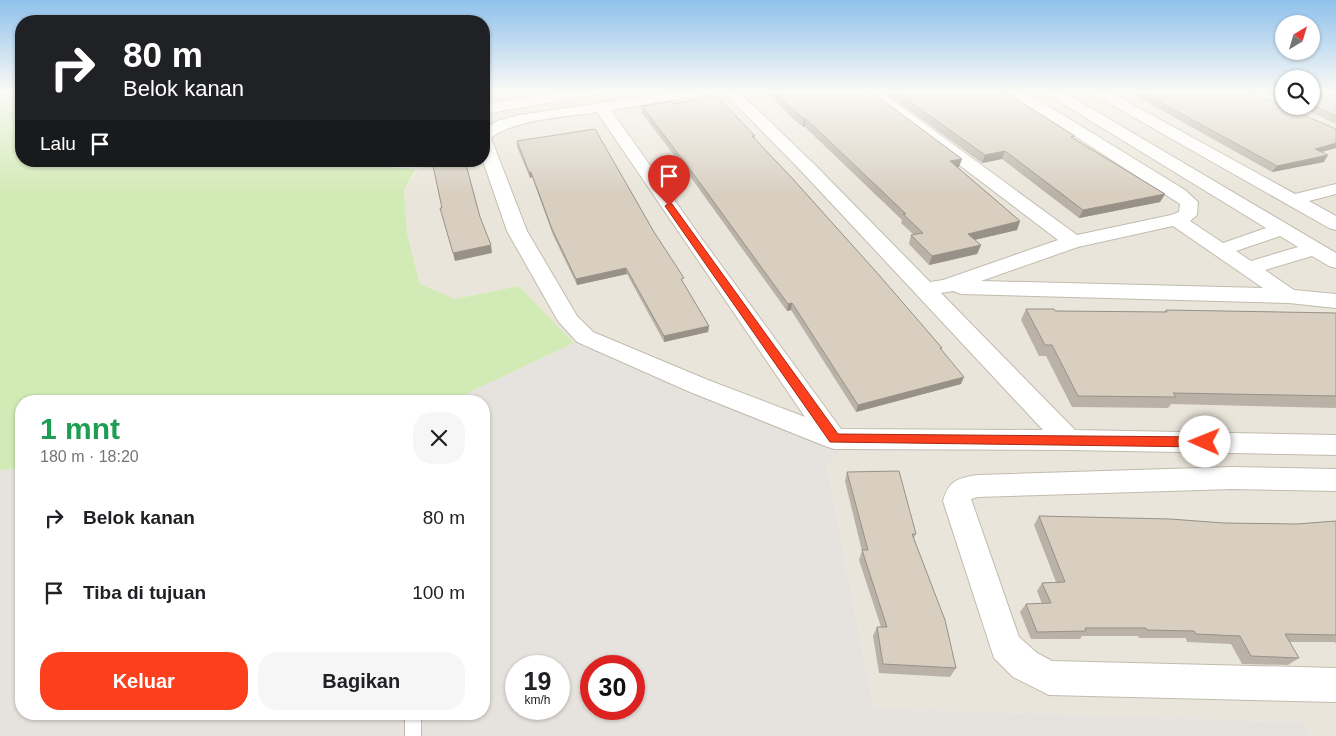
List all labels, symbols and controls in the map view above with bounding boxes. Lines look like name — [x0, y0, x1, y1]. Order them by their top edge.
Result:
north arrow — [1275, 15, 1320, 60]
map controls — [1275, 15, 1320, 115]
icon: right — [40, 35, 105, 100]
text: 80 m — [123, 35, 203, 74]
button: search — [1275, 70, 1320, 115]
text: Belok kanan — [123, 76, 244, 101]
icon: arrive — [86, 130, 114, 158]
text: Lalu — [40, 133, 76, 154]
pin — [648, 155, 690, 206]
icon: arrive — [655, 162, 683, 190]
text: 1 mnt — [40, 412, 120, 445]
button: close — [413, 412, 465, 464]
position arrow — [1178, 415, 1230, 467]
text: 180 m · 18:20 — [40, 448, 139, 465]
icon: right — [40, 504, 68, 532]
text: Belok kanan — [83, 507, 195, 528]
text: 80 m — [423, 507, 465, 528]
icon: arrive — [40, 579, 68, 607]
text: Tiba di tujuan — [83, 582, 206, 603]
text: 100 m — [412, 582, 465, 603]
button: Keluar — [40, 652, 248, 710]
button: Bagikan — [258, 652, 465, 710]
speed limit sign: 30 — [580, 655, 645, 720]
text: 19 — [524, 667, 551, 695]
text: km/h — [524, 693, 551, 707]

